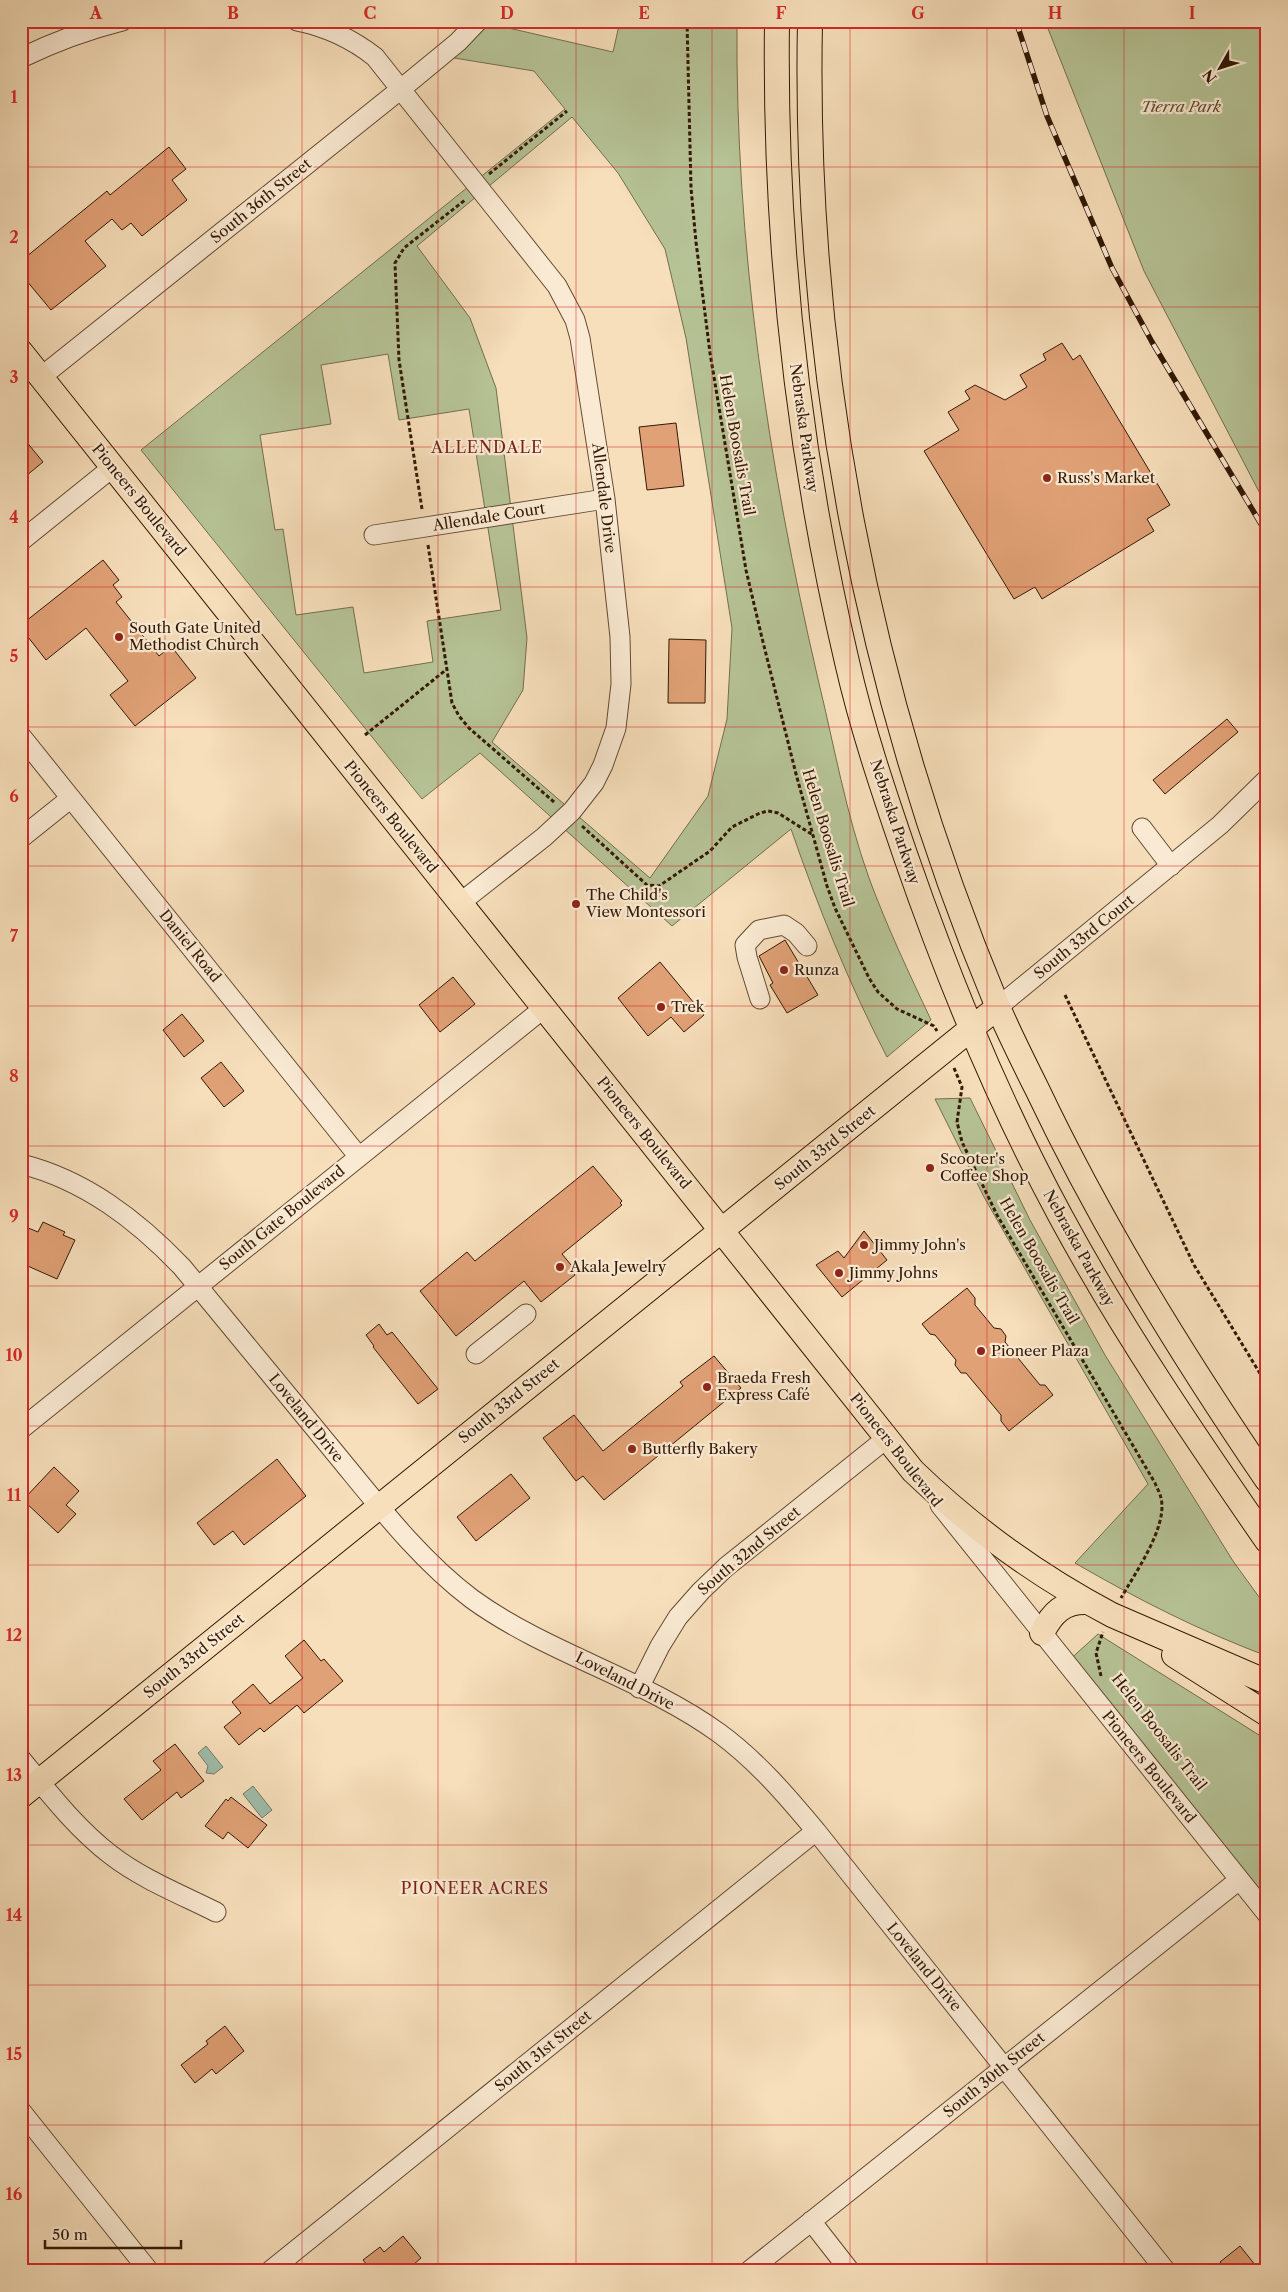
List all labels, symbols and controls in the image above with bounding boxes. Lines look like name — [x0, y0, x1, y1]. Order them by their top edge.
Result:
text: A — [89, 3, 103, 23]
text: B — [227, 3, 239, 23]
text: C — [364, 3, 376, 23]
text: D — [500, 3, 514, 23]
text: E — [638, 3, 650, 23]
text: F — [776, 3, 787, 23]
text: G — [911, 3, 925, 23]
text: H — [1048, 3, 1062, 23]
text: I — [1189, 3, 1196, 23]
north arrow — [1196, 42, 1246, 92]
text: N — [1199, 66, 1221, 87]
text: 1 — [10, 87, 18, 107]
park label: Tierra Park — [1141, 97, 1221, 116]
street label: South 36th Street — [206, 154, 316, 247]
text: 2 — [9, 227, 19, 247]
street label: Nebraska Parkway — [786, 362, 823, 494]
text: 3 — [9, 367, 19, 387]
street label: Helen Boosalis Trail — [716, 373, 759, 518]
district label: ALLENDALE — [430, 437, 543, 457]
street label: Pioneers Boulevard — [88, 440, 191, 560]
street label: Allendale Drive — [588, 441, 621, 554]
place label: Russ's Market — [1057, 468, 1156, 487]
marker: Russ's Market — [1041, 472, 1053, 484]
street label: Allendale Court — [430, 498, 547, 535]
text: 4 — [9, 507, 19, 527]
place label: South Gate United Methodist Church — [129, 618, 261, 654]
marker: South Gate United Methodist Church — [113, 631, 125, 643]
text: 5 — [10, 646, 19, 666]
street label: Pioneers Boulevard — [340, 757, 443, 877]
street label: Nebraska Parkway — [866, 757, 925, 887]
street label: Helen Boosalis Trail — [798, 767, 859, 910]
text: 6 — [9, 786, 19, 806]
place label: The Child's View Montessori — [585, 885, 706, 921]
street label: South 33rd Court — [1030, 890, 1138, 983]
marker: The Child's View Montessori — [570, 898, 582, 910]
street label: Daniel Road — [155, 906, 225, 986]
text: 7 — [10, 926, 19, 946]
place label: Runza — [794, 960, 839, 979]
marker: Runza — [778, 964, 790, 976]
place label: Trek — [671, 997, 706, 1016]
marker: Trek — [655, 1001, 667, 1013]
text: 8 — [9, 1066, 19, 1086]
street label: Pioneers Boulevard — [593, 1073, 696, 1193]
street label: South 33rd Street — [770, 1101, 880, 1194]
place label: Scooter's Coffee Shop — [940, 1149, 1028, 1185]
street label: South Gate Boulevard — [215, 1161, 348, 1274]
marker: Scooter's Coffee Shop — [924, 1162, 936, 1174]
street label: Nebraska Parkway — [1040, 1186, 1120, 1310]
street label: Helen Boosalis Trail — [995, 1194, 1084, 1328]
text: 9 — [9, 1206, 19, 1226]
place label: Jimmy John's — [872, 1235, 966, 1254]
marker: Jimmy John's — [858, 1239, 870, 1251]
place label: Akala Jewelry — [569, 1257, 667, 1276]
marker: Akala Jewelry — [554, 1261, 566, 1273]
place label: Jimmy Johns — [847, 1263, 938, 1282]
marker: Jimmy Johns — [833, 1267, 845, 1279]
place label: Pioneer Plaza — [991, 1341, 1089, 1360]
text: 10 — [5, 1345, 23, 1365]
marker: Pioneer Plaza — [975, 1345, 987, 1357]
street label: South 33rd Street — [454, 1354, 564, 1447]
place label: Braeda Fresh Express Café — [717, 1368, 812, 1404]
street label: Loveland Drive — [265, 1370, 348, 1466]
marker: Braeda Fresh Express Café — [701, 1381, 713, 1393]
street label: Pioneers Boulevard — [846, 1389, 947, 1510]
place label: Butterfly Bakery — [642, 1439, 758, 1458]
marker: Butterfly Bakery — [626, 1443, 638, 1455]
text: 11 — [7, 1485, 22, 1505]
street label: South 32nd Street — [694, 1502, 804, 1599]
street label: South 33rd Street — [139, 1609, 249, 1702]
text: 12 — [6, 1625, 22, 1645]
street label: Loveland Drive — [573, 1647, 678, 1714]
street label: Helen Boosalis Trail — [1108, 1669, 1211, 1794]
street label: Pioneers Boulevard — [1098, 1707, 1201, 1827]
text: 13 — [6, 1765, 22, 1785]
district label: PIONEER ACRES — [401, 1878, 549, 1898]
text: 14 — [6, 1905, 22, 1925]
street label: Loveland Drive — [883, 1919, 966, 2015]
street label: South 31st Street — [490, 2005, 595, 2095]
street label: South 30th Street — [939, 2027, 1049, 2121]
text: 15 — [6, 2044, 22, 2064]
text: 16 — [6, 2184, 23, 2204]
scale bar — [45, 2217, 181, 2249]
text: 50 m — [52, 2225, 88, 2244]

